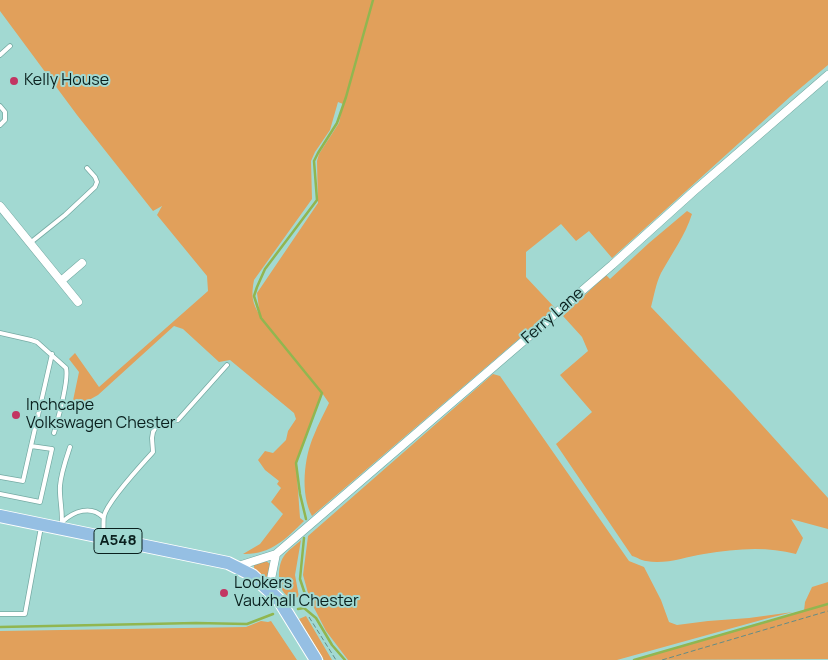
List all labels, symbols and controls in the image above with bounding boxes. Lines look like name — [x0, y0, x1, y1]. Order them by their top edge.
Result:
place label: Kelly House — [24, 71, 109, 91]
marker: Kelly House — [8, 75, 20, 87]
street label: Ferry Lane — [518, 284, 588, 348]
place label: Inchcape Volkswagen Chester — [26, 396, 176, 434]
marker: Inchcape Volkswagen Chester — [10, 409, 22, 421]
road number: A548 — [94, 528, 142, 554]
place label: Lookers Vauxhall Chester — [234, 574, 359, 612]
marker: Lookers Vauxhall Chester — [218, 587, 230, 599]

